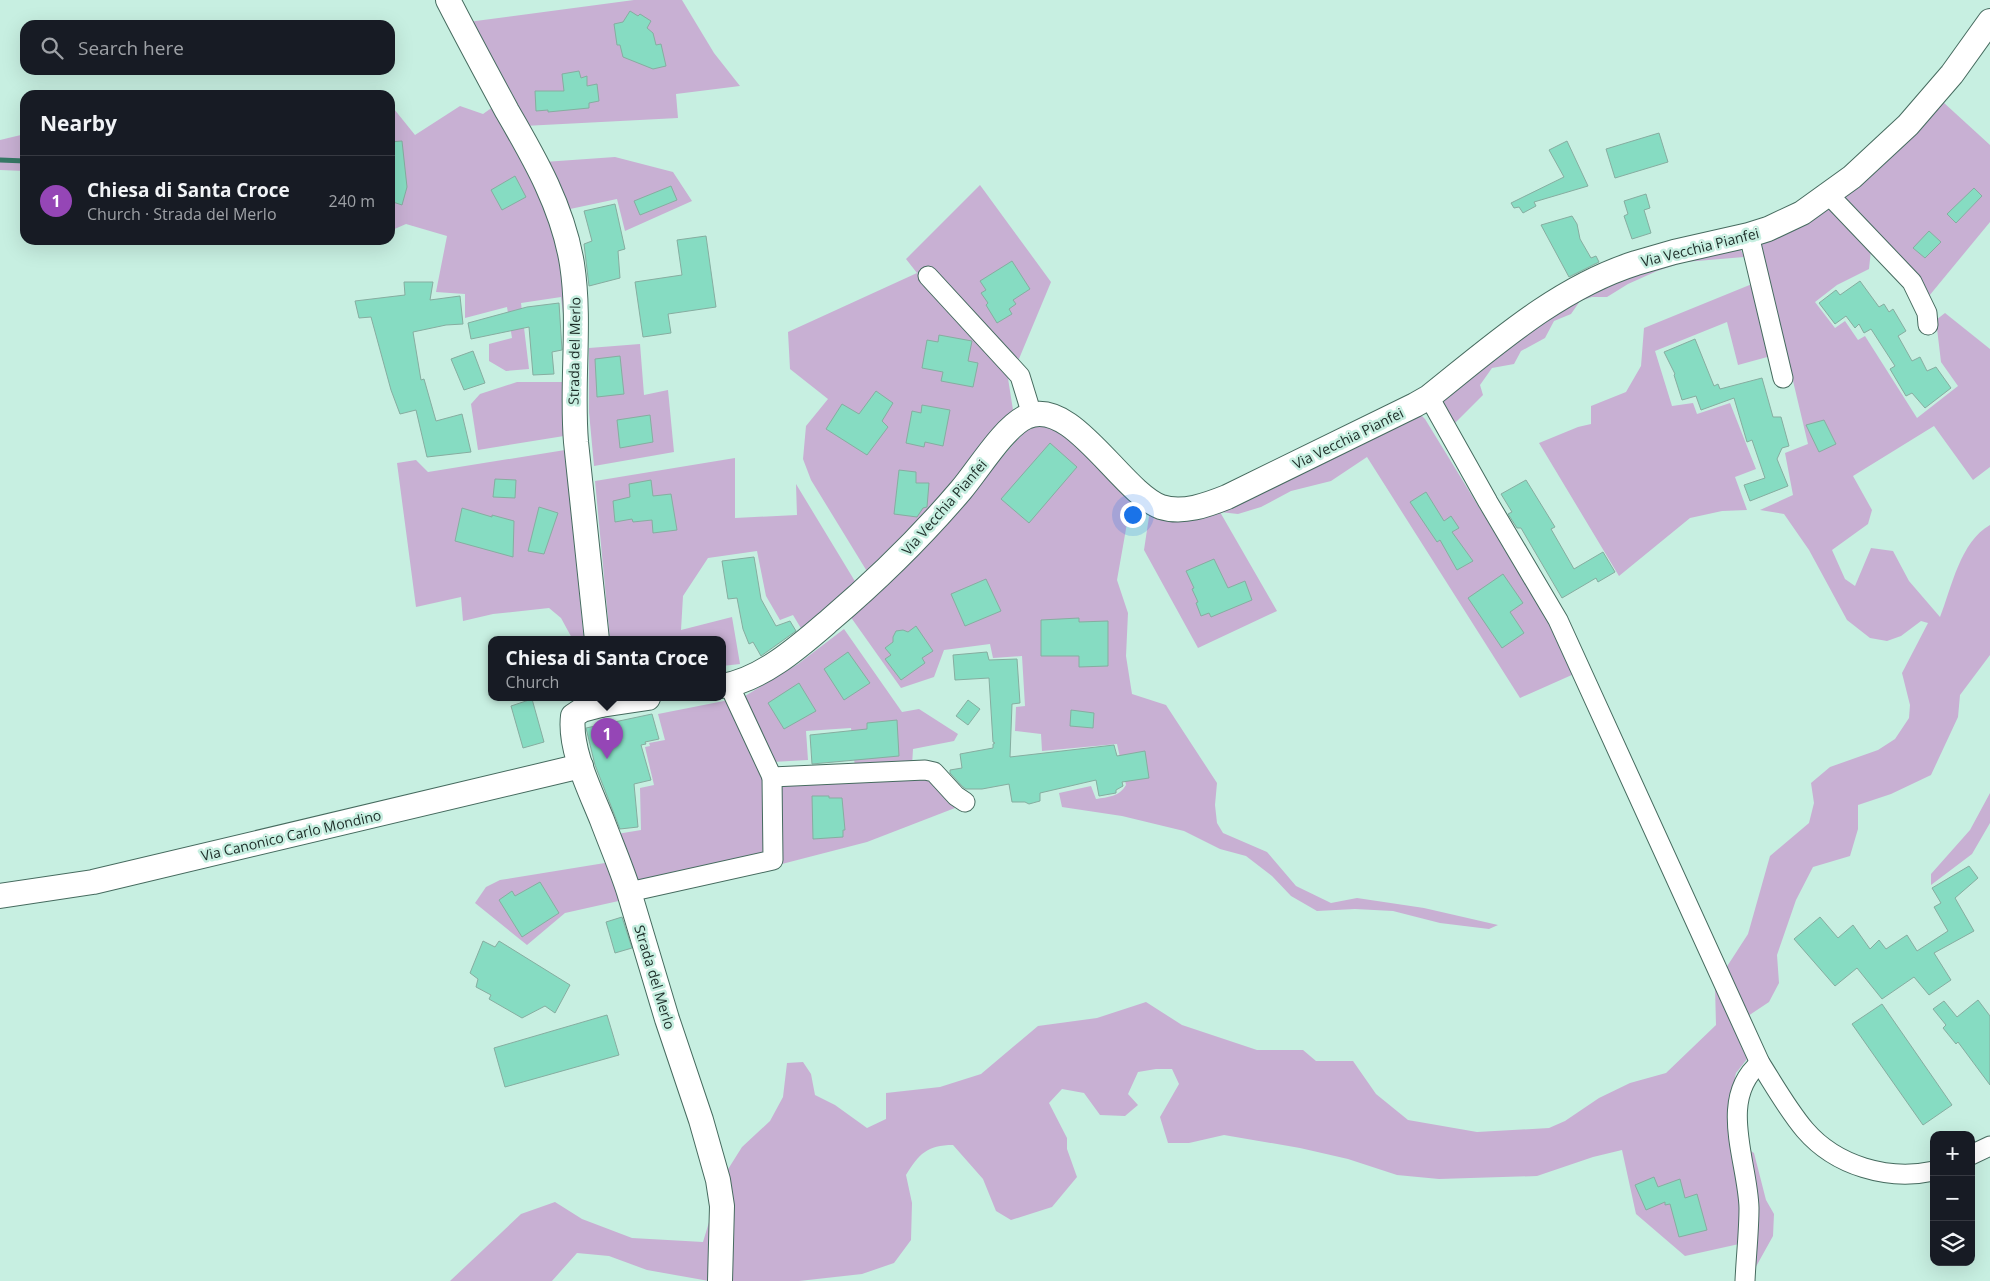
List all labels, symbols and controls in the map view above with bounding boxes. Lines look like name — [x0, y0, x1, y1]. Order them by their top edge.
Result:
search box — [20, 20, 395, 75]
icon: search — [38, 34, 66, 62]
text: Search here — [78, 35, 184, 61]
text: Nearby — [40, 109, 117, 137]
text: Chiesa di Santa Croce — [87, 177, 290, 203]
text: 1 — [51, 190, 61, 212]
text: 240 m — [329, 190, 375, 212]
text: Church · Strada del Merlo — [87, 203, 277, 225]
street label: Via Vecchia Pianfei — [1639, 223, 1761, 271]
street label: Strada del Merlo — [564, 297, 584, 405]
street label: Via Vecchia Pianfei — [1290, 403, 1406, 473]
street label: Via Vecchia Pianfei — [897, 455, 991, 559]
your location — [1120, 502, 1146, 528]
popup — [488, 636, 726, 701]
text: Chiesa di Santa Croce — [506, 645, 708, 671]
text: Church — [506, 671, 559, 693]
pin: 1 — [591, 718, 623, 759]
street label: Via Canonico Carlo Mondino — [199, 805, 383, 865]
street label: Strada del Merlo — [630, 923, 680, 1031]
map controls — [1930, 1131, 1975, 1266]
button: + — [1930, 1131, 1975, 1176]
button: − — [1930, 1176, 1975, 1221]
button: layers — [1930, 1221, 1975, 1266]

